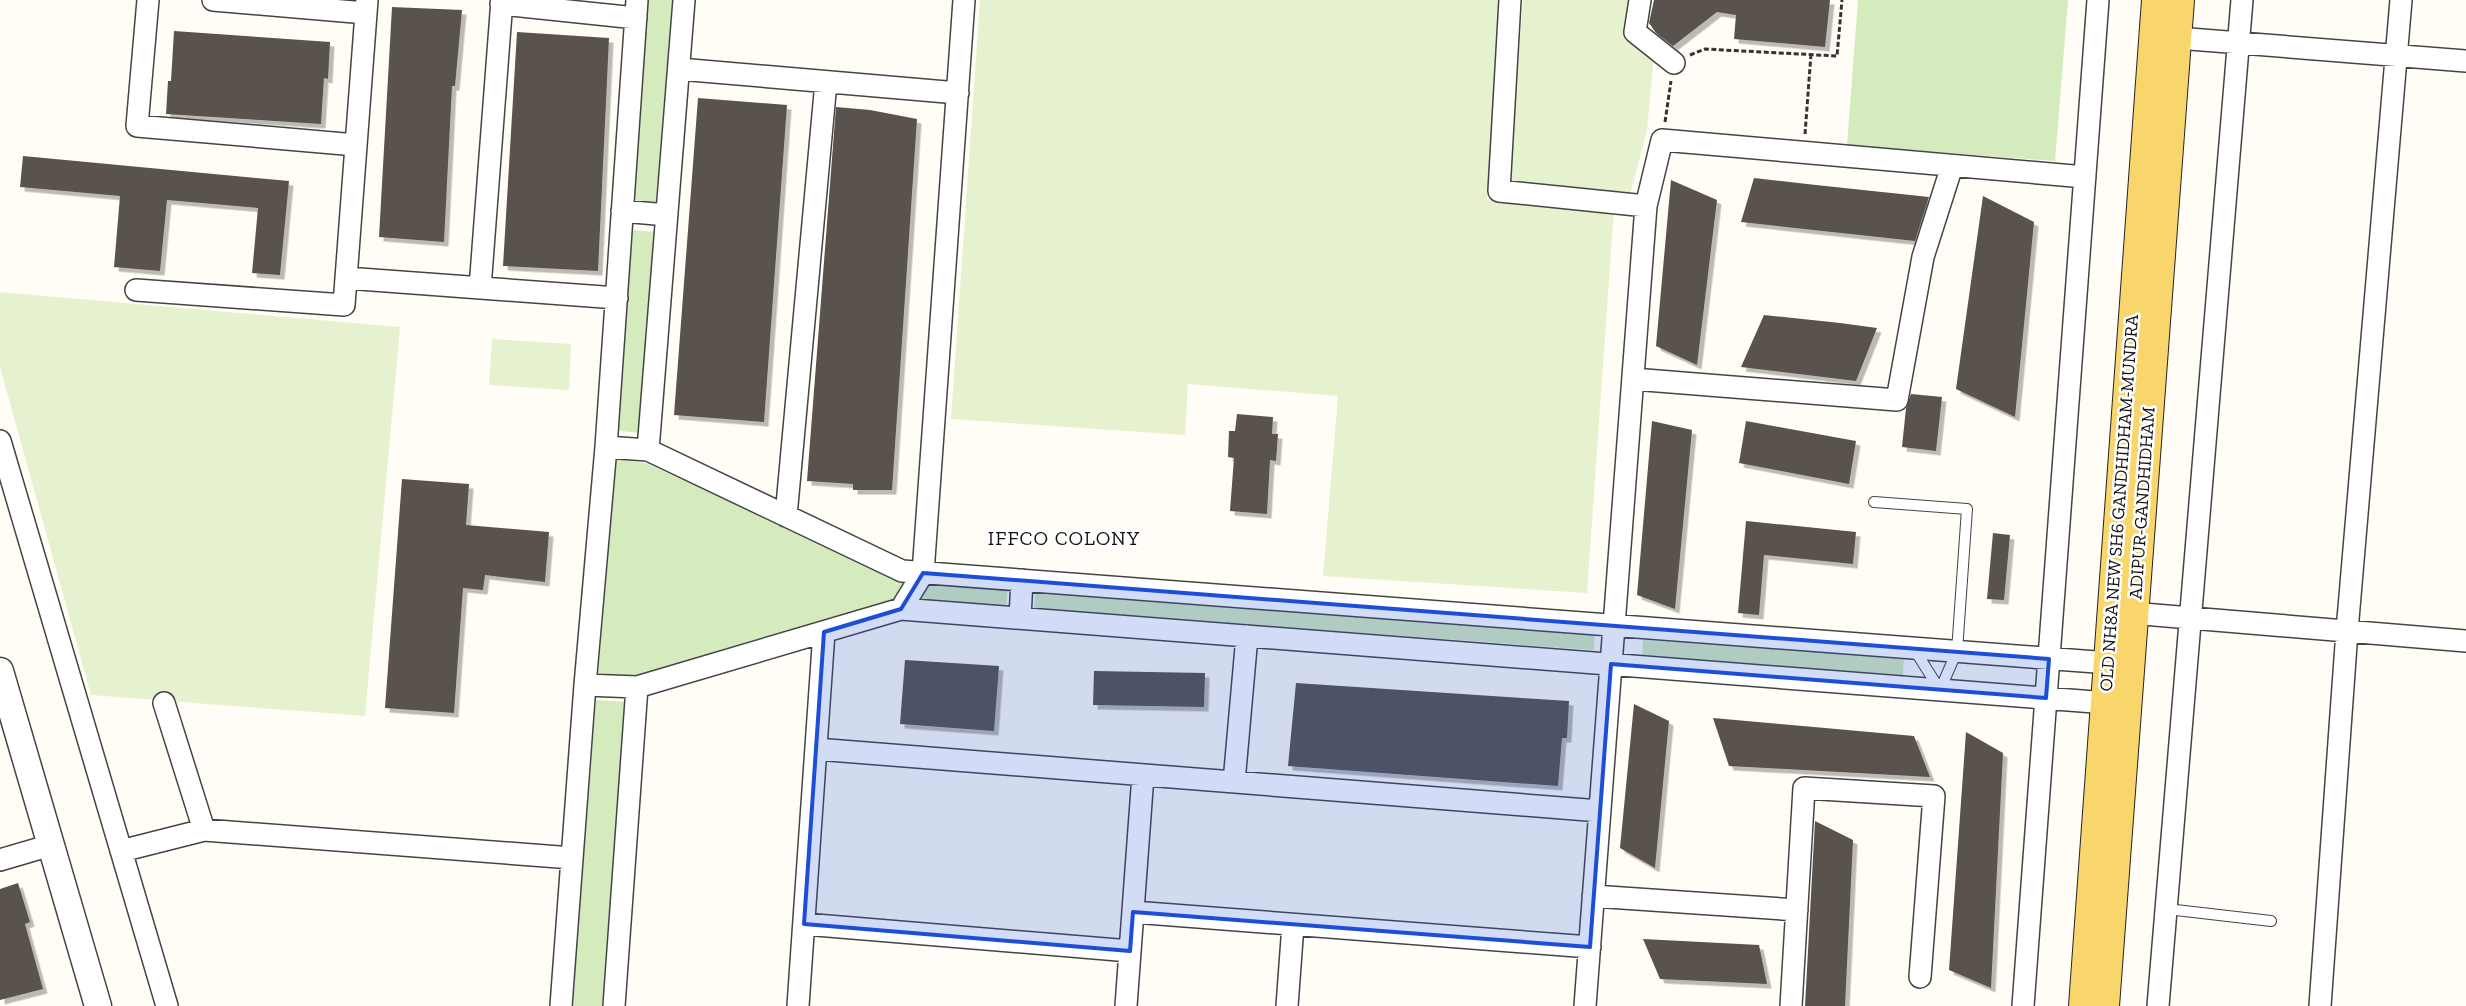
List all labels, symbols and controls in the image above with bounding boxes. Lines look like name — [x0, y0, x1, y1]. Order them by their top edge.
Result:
street label: OLD NH8A NEW SH6 GANDHIDHAM-MUNDRA — [2095, 314, 2143, 692]
street label: ADIPUR-GANDHIDHAM — [2124, 406, 2160, 600]
district label: IFFCO COLONY — [988, 526, 1140, 550]

